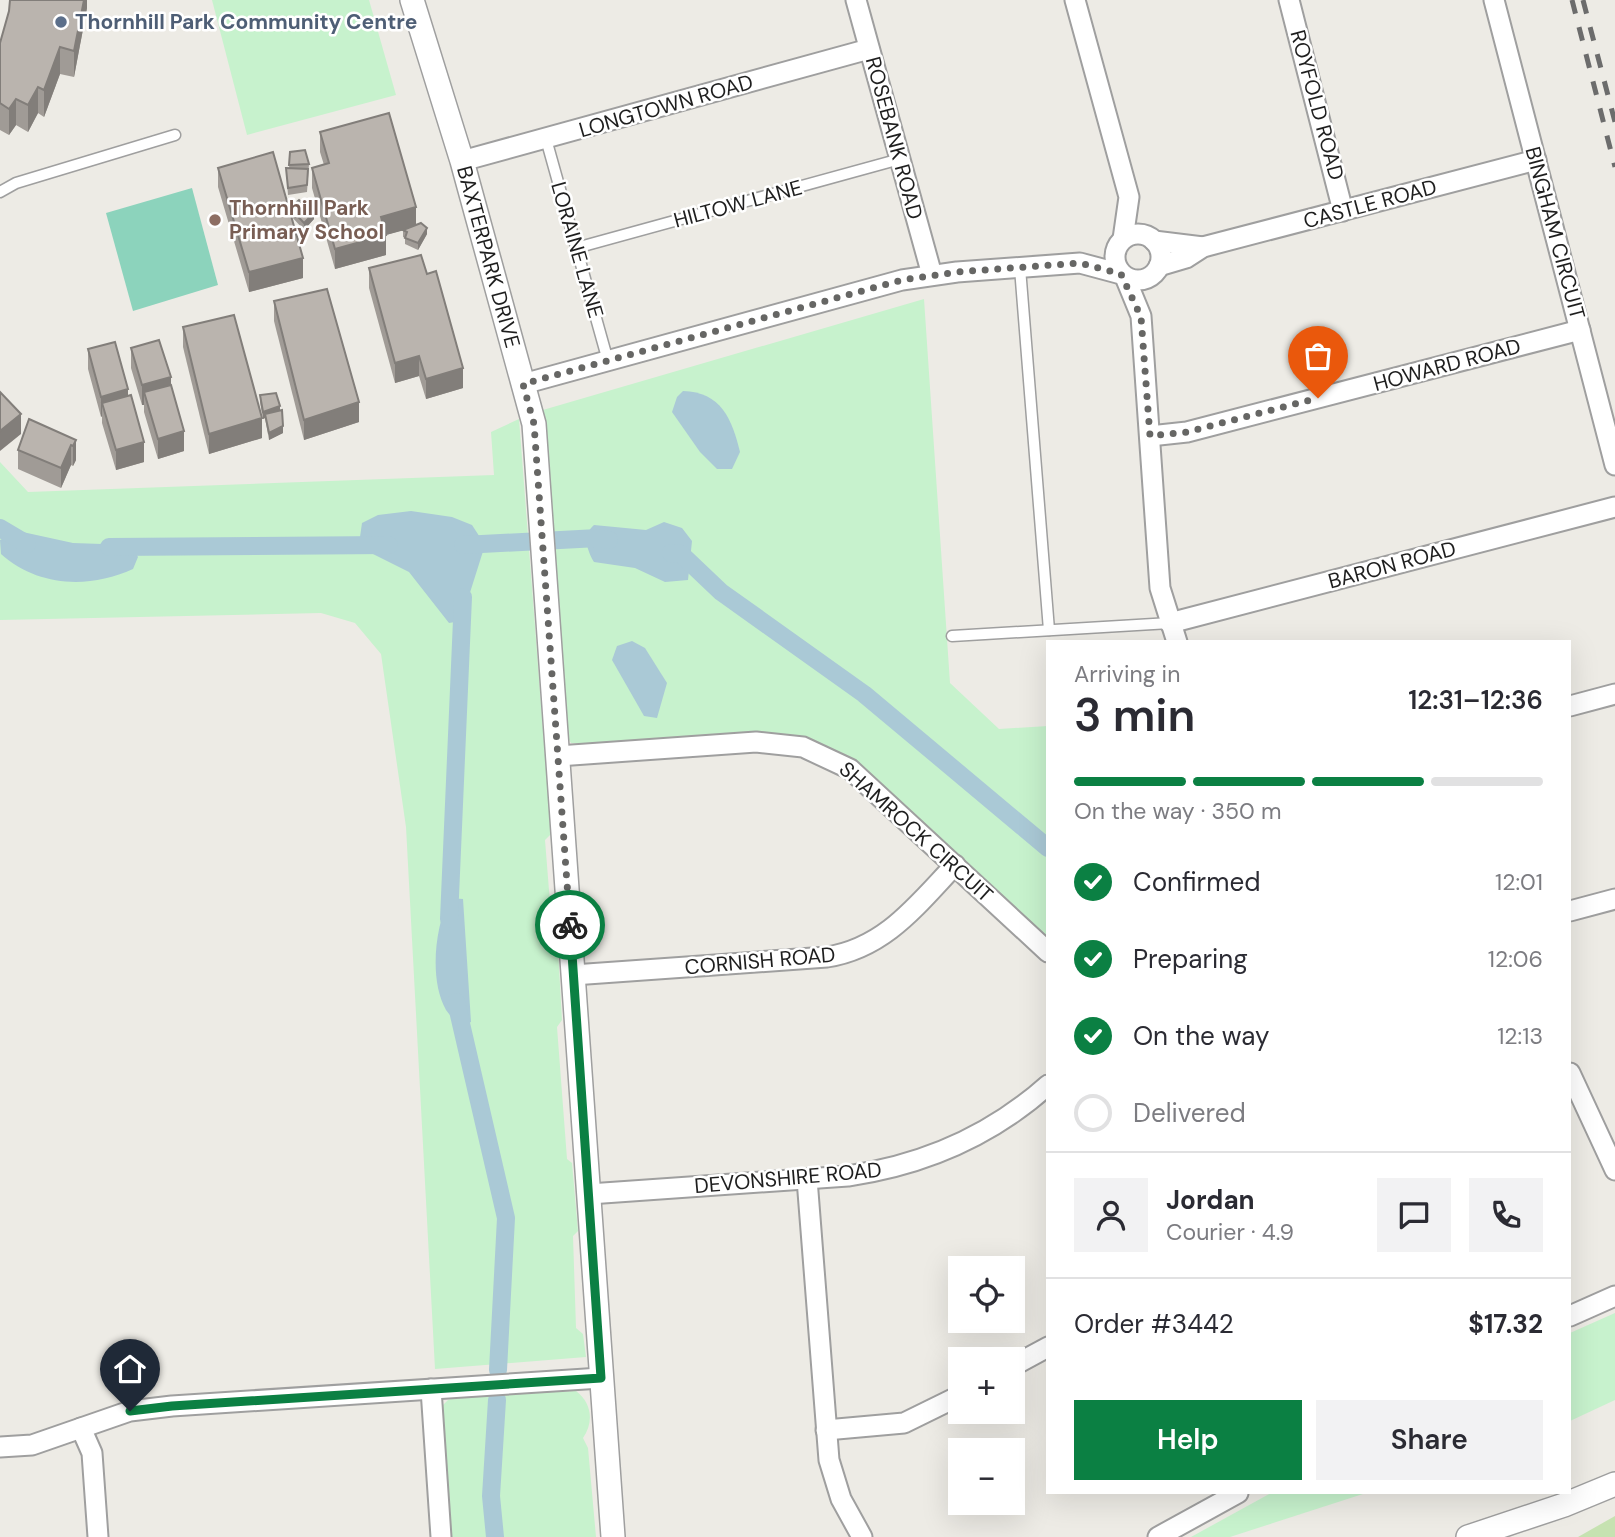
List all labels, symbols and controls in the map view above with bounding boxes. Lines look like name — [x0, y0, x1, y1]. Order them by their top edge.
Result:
place label: Thornhill Park Community Centre — [75, 8, 417, 36]
marker: Thornhill Park Community Centre — [53, 14, 69, 30]
street label: ROYFOLD ROAD — [1283, 27, 1351, 183]
street label: ROSEBANK ROAD — [859, 53, 929, 223]
street label: LONGTOWN ROAD — [576, 68, 756, 144]
street label: BINGHAM CIRCUIT — [1519, 144, 1592, 323]
street label: BAXTERPARK DRIVE — [450, 163, 527, 351]
street label: HILTOW LANE — [671, 173, 805, 235]
street label: CASTLE ROAD — [1300, 173, 1440, 235]
street label: LORAINE LANE — [544, 179, 610, 321]
place label: Thornhill Park Primary School — [229, 194, 384, 246]
marker: Thornhill Park Primary School — [207, 212, 223, 228]
pin — [1288, 326, 1348, 398]
street label: HOWARD ROAD — [1370, 332, 1524, 398]
icon: bag — [1299, 337, 1337, 375]
street label: BARON ROAD — [1325, 534, 1459, 596]
text: Arriving in — [1074, 659, 1180, 689]
text: 12:31–12:36 — [1408, 683, 1543, 717]
text: 3 min — [1074, 685, 1195, 745]
street label: SHAMROCK CIRCUIT — [833, 755, 999, 909]
text: On the way · 350 m — [1074, 796, 1281, 826]
icon: check — [1074, 863, 1112, 901]
text: Confirmed — [1133, 865, 1260, 899]
text: 12:01 — [1495, 867, 1543, 897]
courier — [535, 890, 605, 960]
icon: bike — [551, 906, 589, 944]
street label: CORNISH ROAD — [683, 940, 837, 982]
icon: check — [1074, 940, 1112, 978]
text: Preparing — [1133, 942, 1248, 976]
text: 12:06 — [1488, 944, 1543, 974]
icon: check — [1074, 1017, 1112, 1055]
text: On the way — [1133, 1019, 1269, 1053]
text: 12:13 — [1497, 1021, 1543, 1051]
text: Delivered — [1133, 1096, 1246, 1130]
street label: DEVONSHIRE ROAD — [693, 1156, 883, 1200]
button: person — [1074, 1178, 1148, 1252]
button: chat — [1377, 1178, 1451, 1252]
button: phone — [1469, 1178, 1543, 1252]
text: Jordan — [1166, 1183, 1255, 1217]
text: Courier · 4.9 — [1166, 1217, 1294, 1247]
map controls — [948, 1256, 1025, 1515]
button: locate — [948, 1256, 1025, 1333]
text: Order #3442 — [1074, 1307, 1234, 1341]
text: $17.32 — [1468, 1307, 1543, 1341]
pin — [100, 1339, 160, 1411]
button: + — [948, 1347, 1025, 1424]
icon: home — [111, 1350, 149, 1388]
button: Help — [1074, 1400, 1302, 1480]
button: Share — [1316, 1400, 1543, 1480]
button: − — [948, 1438, 1025, 1515]

